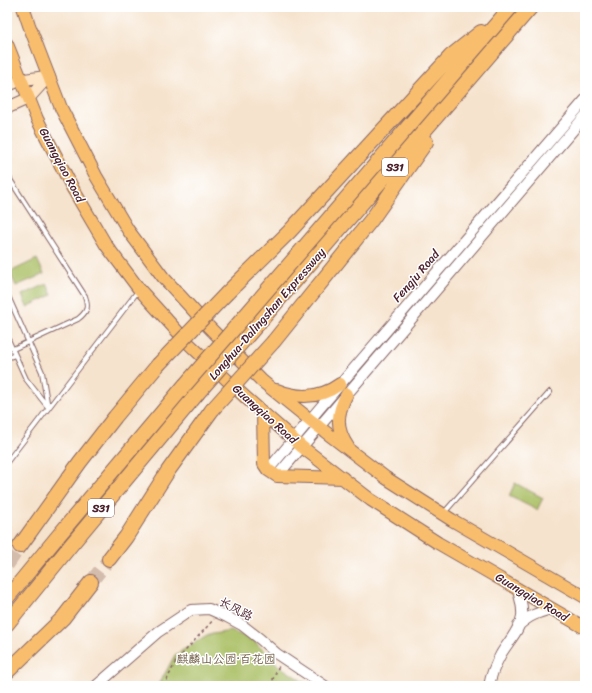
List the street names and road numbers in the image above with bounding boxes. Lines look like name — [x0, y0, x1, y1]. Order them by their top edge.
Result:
street label: Guangqiao Road — [33, 123, 92, 208]
road number: S31 — [382, 158, 408, 176]
street label: Longhua-Dalingshan Expressway — [203, 242, 332, 385]
street label: Fengju Road — [387, 243, 446, 307]
street label: Guangqiao Road — [227, 378, 304, 451]
road number: S31 — [88, 499, 114, 517]
street label: Guangqiao Road — [491, 566, 574, 629]
street label: 长风路 — [215, 591, 257, 627]

